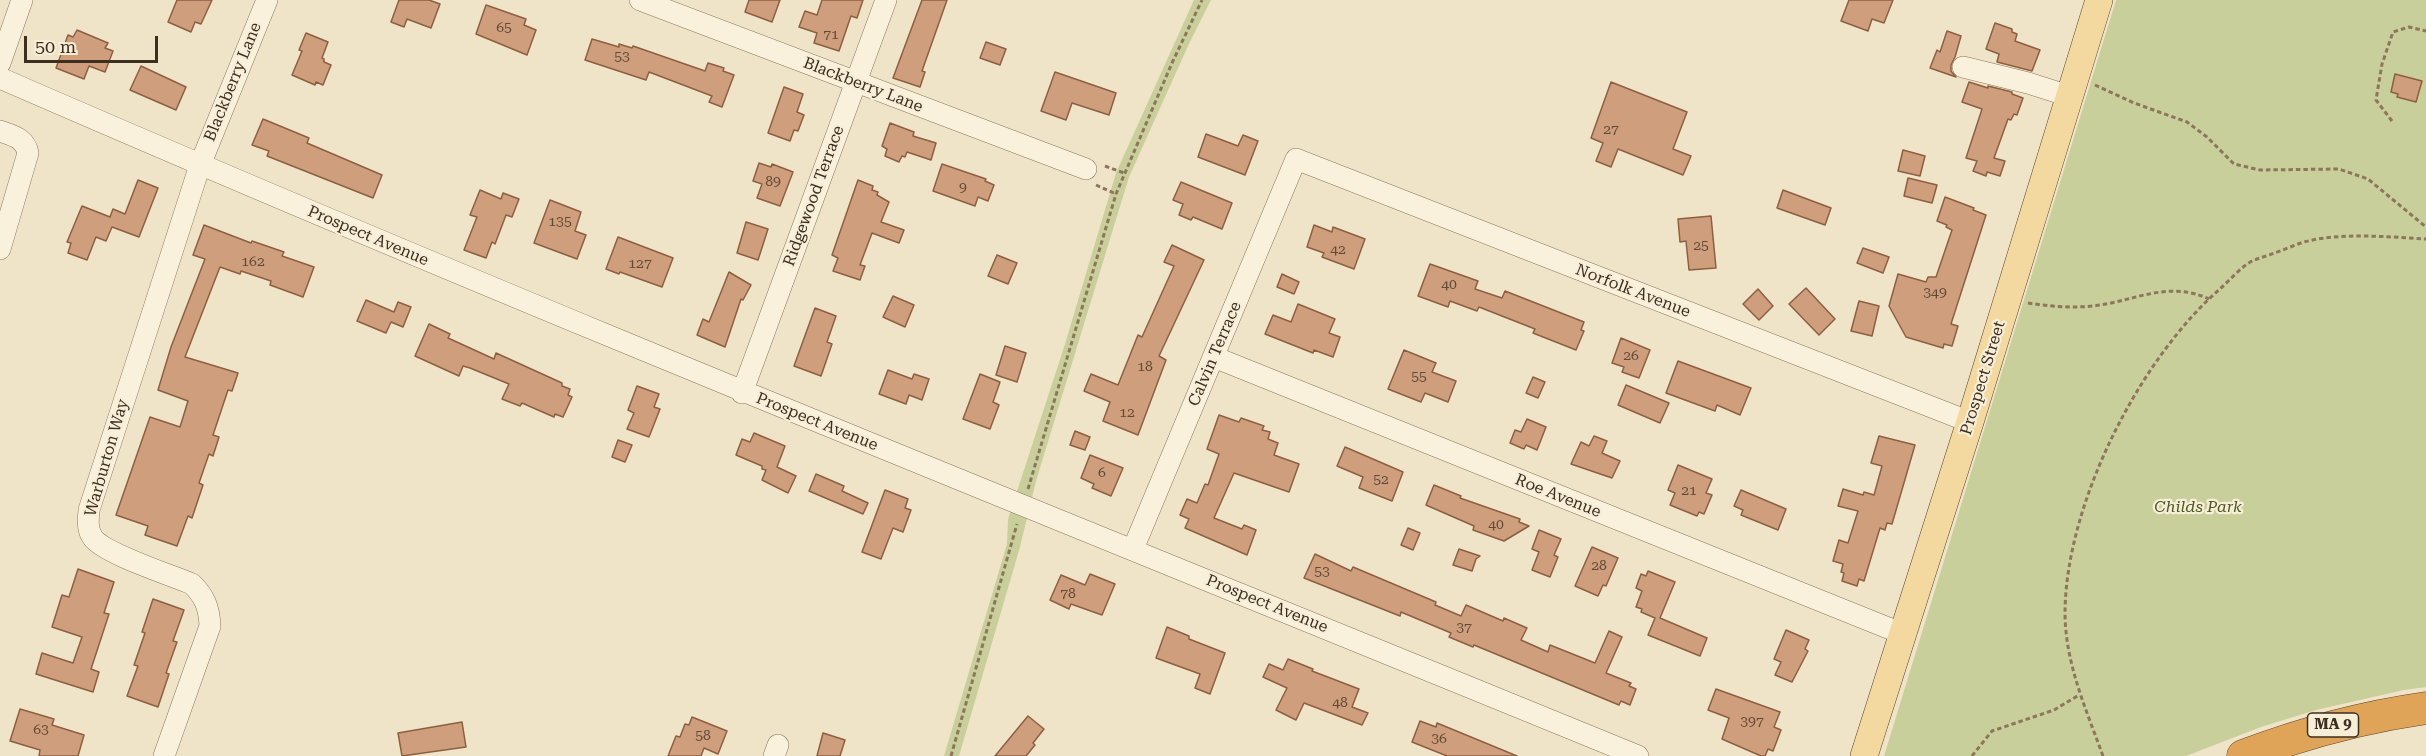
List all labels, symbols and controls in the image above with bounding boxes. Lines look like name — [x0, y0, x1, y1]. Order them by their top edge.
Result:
street label: Blackberry Lane — [200, 20, 266, 144]
house number: 65 — [496, 20, 512, 36]
scale bar — [27, 24, 160, 62]
house number: 71 — [823, 27, 839, 43]
text: 50 m — [35, 36, 76, 57]
house number: 53 — [614, 49, 630, 65]
street label: Blackberry Lane — [800, 53, 926, 117]
house number: 27 — [1603, 122, 1619, 138]
street label: Ridgewood Terrace — [780, 123, 848, 269]
house number: 89 — [765, 174, 781, 190]
house number: 9 — [959, 180, 967, 196]
street label: Prospect Avenue — [305, 202, 431, 270]
house number: 135 — [548, 214, 572, 230]
house number: 25 — [1693, 238, 1709, 254]
house number: 42 — [1330, 242, 1346, 258]
house number: 162 — [241, 254, 265, 270]
house number: 127 — [628, 256, 652, 272]
street label: Norfolk Avenue — [1573, 260, 1693, 322]
house number: 40 — [1441, 277, 1457, 293]
house number: 349 — [1923, 285, 1947, 301]
street label: Calvin Terrace — [1184, 299, 1246, 409]
street label: Prospect Street — [1957, 319, 2009, 437]
house number: 26 — [1623, 348, 1639, 364]
house number: 18 — [1137, 359, 1153, 375]
house number: 55 — [1411, 369, 1427, 385]
street label: Prospect Avenue — [753, 389, 881, 455]
street label: Warburton Way — [81, 397, 133, 519]
house number: 12 — [1119, 405, 1135, 421]
house number: 6 — [1098, 465, 1106, 481]
street label: Roe Avenue — [1512, 470, 1604, 522]
house number: 52 — [1373, 472, 1389, 488]
house number: 21 — [1681, 483, 1697, 499]
park label: Childs Park — [2154, 497, 2242, 517]
house number: 40 — [1488, 517, 1504, 533]
house number: 28 — [1591, 558, 1607, 574]
house number: 53 — [1314, 564, 1330, 580]
street label: Prospect Avenue — [1203, 571, 1331, 637]
house number: 78 — [1060, 586, 1076, 602]
house number: 37 — [1456, 620, 1472, 636]
house number: 48 — [1332, 695, 1348, 711]
road number: MA 9 — [2308, 713, 2358, 737]
house number: 397 — [1740, 714, 1764, 730]
house number: 63 — [33, 722, 49, 738]
house number: 58 — [695, 728, 711, 744]
house number: 36 — [1431, 731, 1447, 747]

